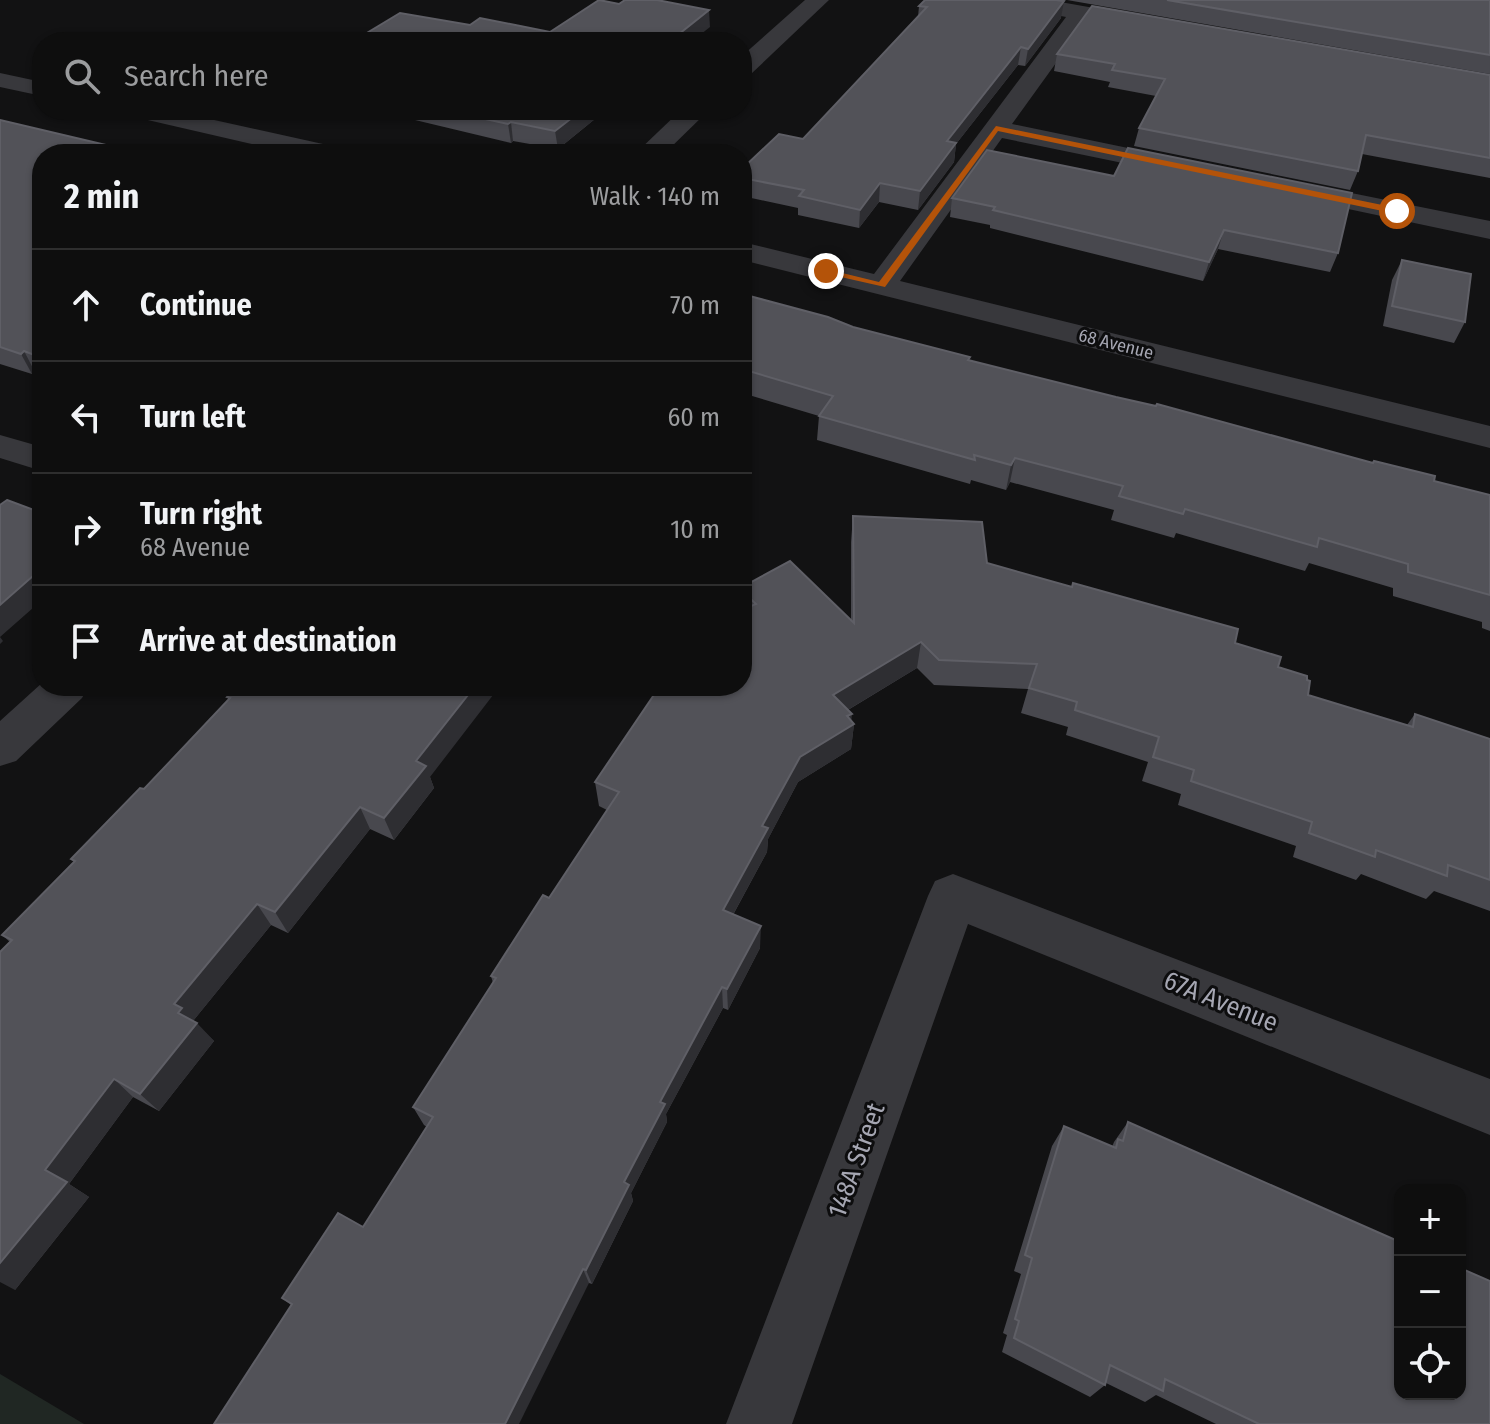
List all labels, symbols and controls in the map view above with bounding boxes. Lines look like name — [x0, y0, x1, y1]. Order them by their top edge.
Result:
search box — [32, 32, 752, 120]
icon: search — [60, 54, 104, 98]
text: Search here — [124, 58, 269, 94]
text: 2 min — [64, 176, 139, 217]
text: Walk · 140 m — [590, 181, 720, 212]
route start — [1379, 193, 1415, 229]
route end — [808, 253, 844, 289]
icon: ahead — [64, 283, 108, 327]
text: Continue — [140, 287, 252, 323]
text: 70 m — [670, 290, 720, 321]
street label: 68 Avenue — [1076, 324, 1156, 364]
icon: left — [64, 395, 108, 439]
text: Turn left — [140, 399, 246, 435]
text: 60 m — [667, 402, 720, 433]
text: Turn right — [140, 496, 262, 532]
icon: right — [64, 507, 108, 551]
text: 10 m — [670, 514, 720, 545]
text: 68 Avenue — [140, 532, 250, 563]
icon: arrive — [64, 619, 108, 663]
text: Arrive at destination — [140, 623, 397, 659]
street label: 67A Avenue — [1159, 965, 1282, 1038]
street label: 148A Street — [821, 1098, 892, 1222]
map controls — [1394, 1184, 1466, 1400]
button: + — [1394, 1184, 1466, 1256]
button: − — [1394, 1256, 1466, 1328]
button: locate — [1394, 1328, 1466, 1400]

